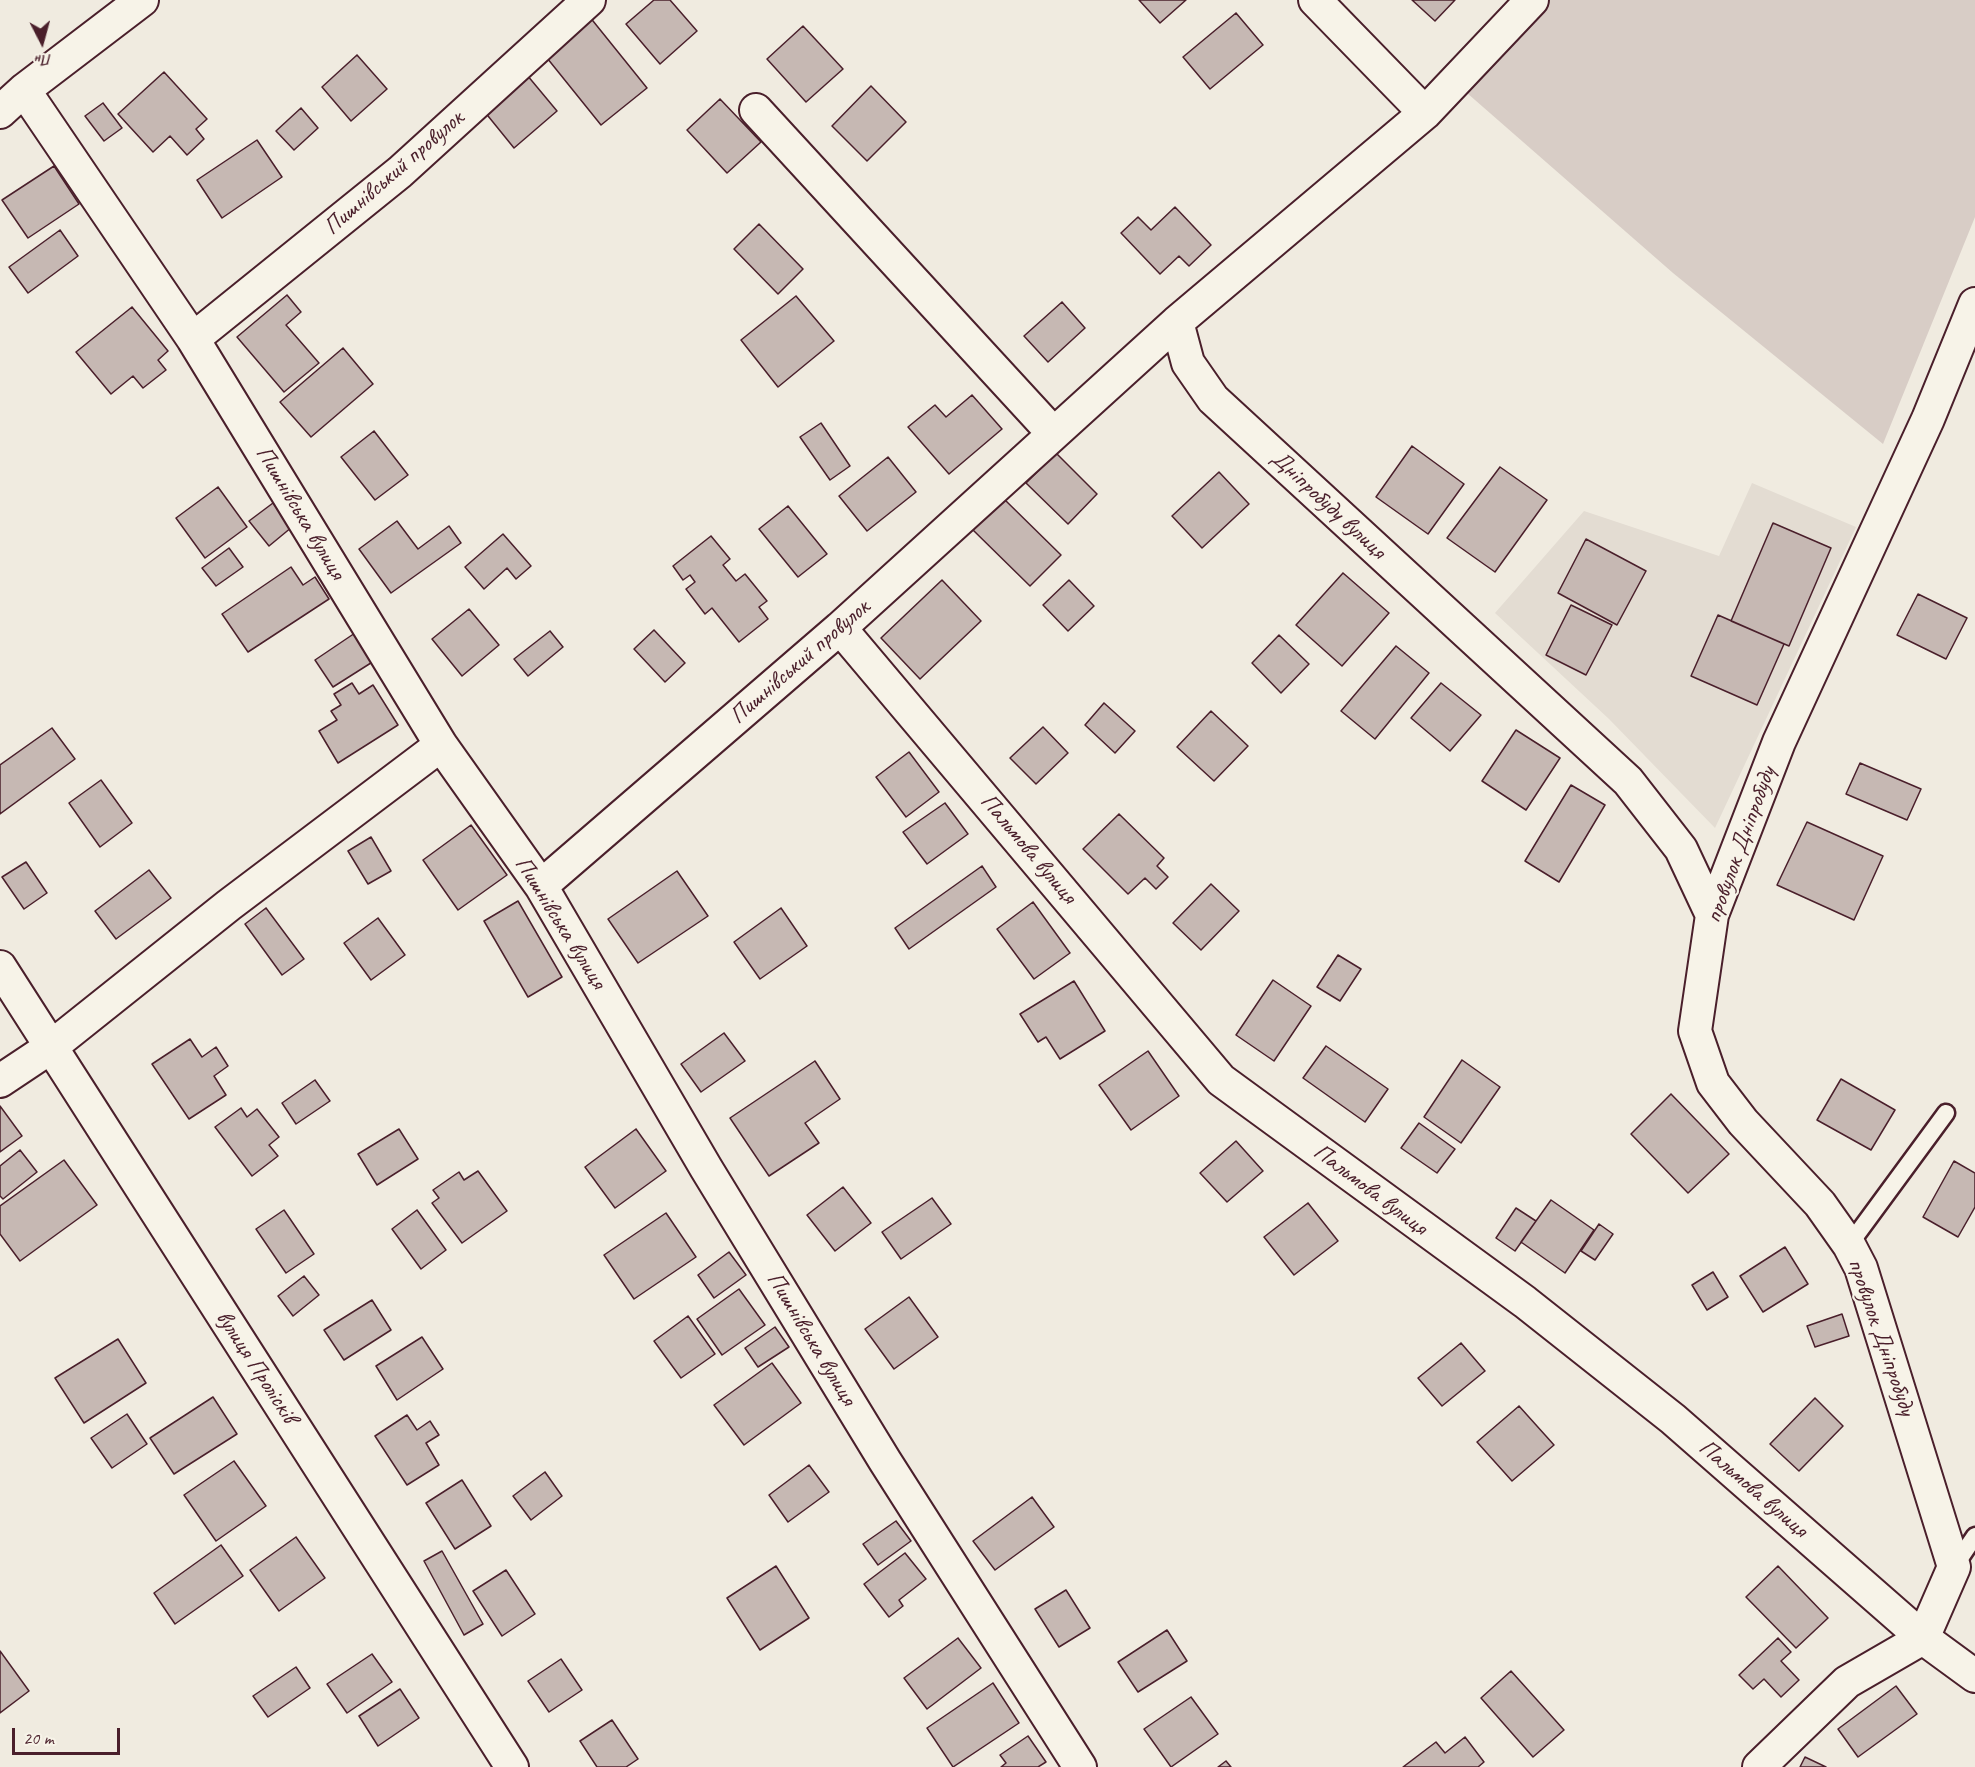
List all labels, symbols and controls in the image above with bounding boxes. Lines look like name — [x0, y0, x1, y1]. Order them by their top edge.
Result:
north arrow — [12, 12, 72, 72]
text: Пн — [35, 49, 53, 71]
street label: Пишнівський провулок — [318, 104, 470, 242]
street label: Пишнівська вулиця — [249, 441, 351, 585]
street label: Дніпробуду вулиця — [1264, 444, 1392, 566]
street label: Пишнівський провулок — [724, 593, 876, 731]
street label: провулок Дніпробуду — [1699, 763, 1783, 927]
street label: Пальмова вулиця — [973, 788, 1083, 910]
street label: Пишнівська вулиця — [508, 851, 612, 995]
street label: Пальмова вулиця — [1307, 1138, 1433, 1242]
street label: провулок Дніпробуду — [1841, 1255, 1921, 1419]
street label: Пишнівська вулиця — [760, 1267, 862, 1411]
street label: вулиця Пролісків — [209, 1305, 303, 1429]
street label: Пальмова вулиця — [1692, 1434, 1814, 1544]
scale bar — [15, 1716, 123, 1754]
text: 20 m — [23, 1727, 54, 1749]

